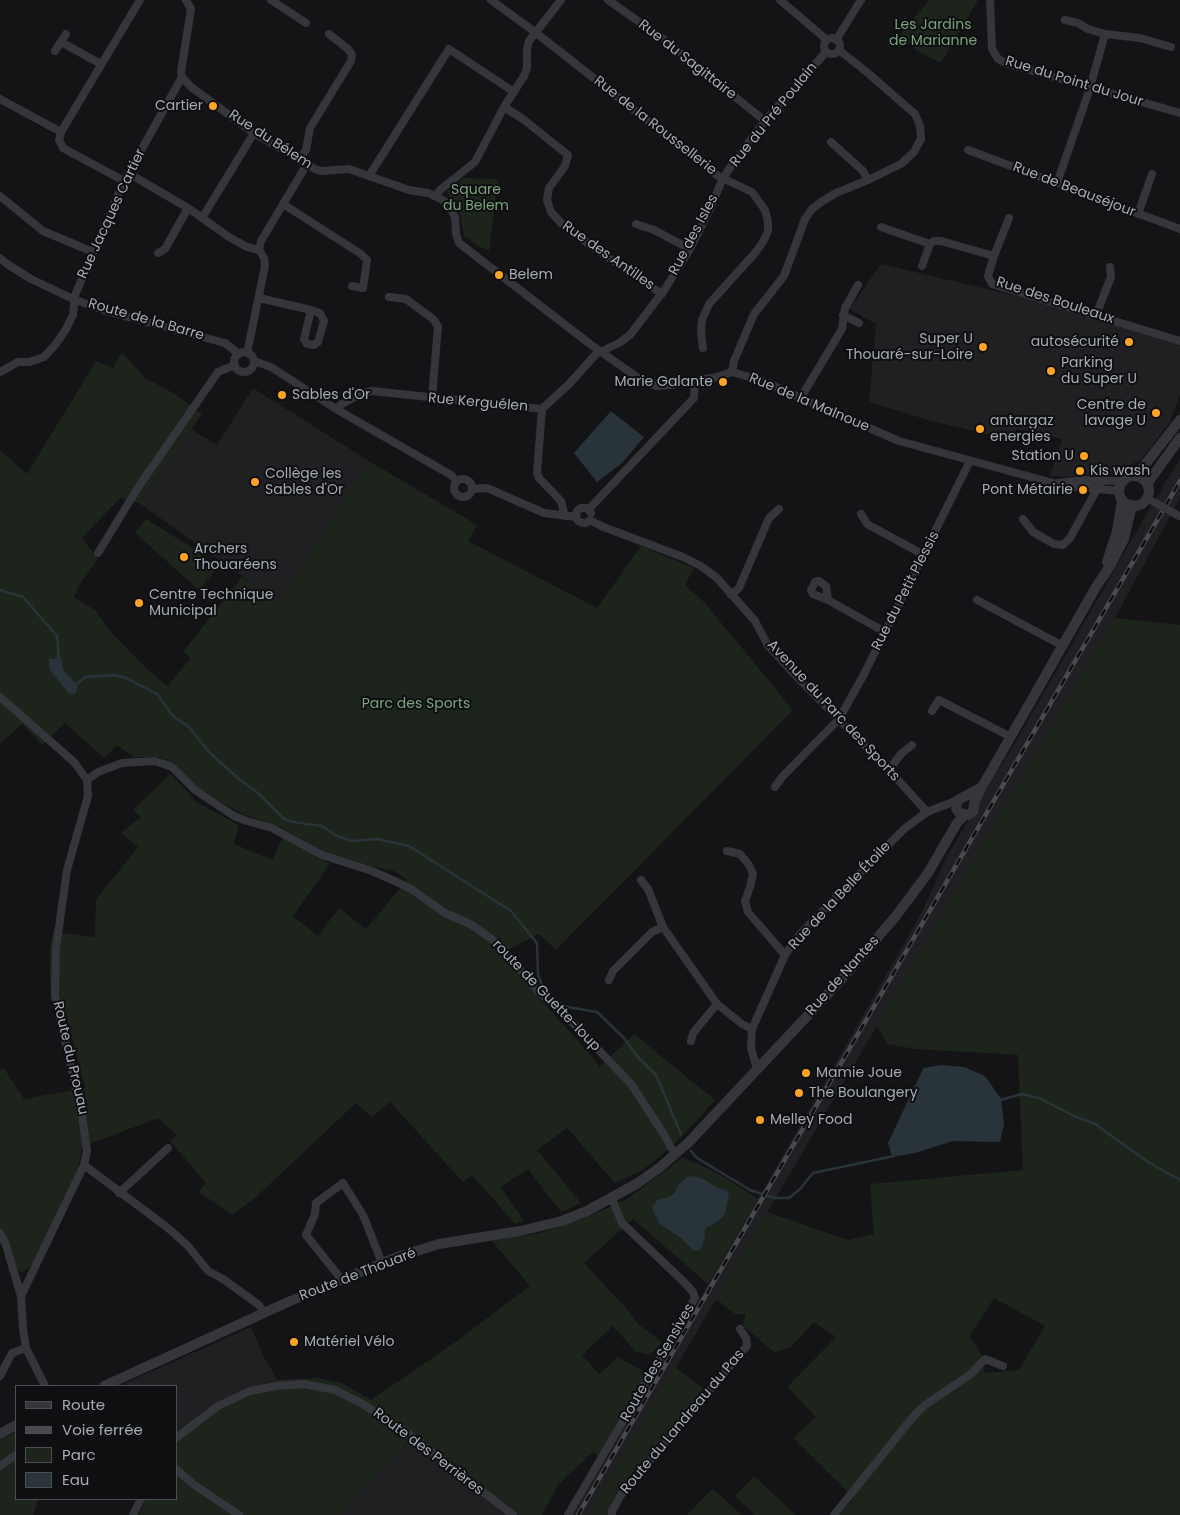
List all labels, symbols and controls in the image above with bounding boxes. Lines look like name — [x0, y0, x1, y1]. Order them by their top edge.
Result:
street label: Rue du Sagittaire — [635, 17, 739, 103]
park label: Les Jardins de Marianne — [889, 17, 977, 49]
street label: Rue du Point du Jour — [1003, 53, 1145, 111]
street label: Rue du Pré Poulain — [727, 60, 821, 170]
street label: Rue de la Roussellerie — [590, 73, 720, 179]
place label: Cartier — [155, 98, 203, 114]
marker: Cartier — [207, 100, 219, 112]
street label: Rue du Bélem — [225, 107, 315, 173]
street label: Rue Jacques Cartier — [75, 146, 149, 282]
street label: Rue de Beauséjour — [1010, 159, 1138, 221]
park label: Square du Belem — [443, 182, 509, 214]
street label: Rue des Isles — [666, 192, 722, 278]
street label: Rue des Antilles — [559, 218, 657, 294]
place label: Belem — [509, 267, 553, 283]
marker: Belem — [493, 269, 505, 281]
street label: Rue des Bouleaux — [994, 274, 1116, 328]
street label: Route de la Barre — [86, 295, 206, 345]
place label: Super U Thouaré-sur-Loire — [846, 331, 973, 364]
place label: autosécurité — [1031, 334, 1119, 350]
marker: autosécurité — [1123, 336, 1135, 348]
marker: Super U Thouaré-sur-Loire — [977, 341, 989, 353]
place label: Parking du Super U — [1061, 355, 1137, 388]
marker: Parking du Super U — [1045, 365, 1057, 377]
street label: Rue de la Malnoue — [746, 370, 872, 436]
place label: Marie Galante — [614, 374, 713, 390]
marker: Marie Galante — [717, 376, 729, 388]
place label: Sables d'Or — [292, 387, 370, 403]
marker: Sables d'Or — [276, 389, 288, 401]
street label: Rue Kerguélen — [427, 390, 529, 416]
place label: Centre de lavage U — [1077, 397, 1146, 430]
marker: Centre de lavage U — [1150, 407, 1162, 419]
place label: antargaz energies — [990, 413, 1054, 446]
marker: antargaz energies — [974, 423, 986, 435]
place label: Station U — [1012, 448, 1074, 464]
marker: Station U — [1078, 450, 1090, 462]
place label: Kis wash — [1090, 463, 1150, 479]
marker: Kis wash — [1074, 465, 1086, 477]
place label: Collège les Sables d'Or — [265, 466, 343, 498]
marker: Collège les Sables d'Or — [249, 476, 261, 488]
place label: Pont Métairie — [982, 482, 1073, 498]
marker: Pont Métairie — [1077, 484, 1089, 496]
street label: Rue du Petit Plessis — [869, 528, 943, 654]
place label: Archers Thouaréens — [194, 541, 277, 574]
marker: Archers Thouaréens — [178, 551, 190, 563]
place label: Centre Technique Municipal — [149, 587, 273, 620]
marker: Centre Technique Municipal — [133, 597, 145, 609]
street label: Avenue du Parc des Sports — [763, 637, 903, 785]
park label: Parc des Sports — [362, 696, 470, 712]
street label: Rue de la Belle Étoile — [786, 838, 894, 954]
street label: Rue de Nantes — [803, 933, 883, 1019]
street label: route de Guette-loup — [488, 937, 604, 1055]
street label: Route du Prouau — [49, 1000, 91, 1116]
place label: Mamie Joue — [816, 1065, 902, 1081]
marker: Mamie Joue — [800, 1067, 812, 1079]
place label: The Boulangery — [809, 1085, 918, 1101]
marker: The Boulangery — [793, 1087, 805, 1099]
place label: Melley Food — [770, 1112, 852, 1128]
marker: Melley Food — [754, 1114, 766, 1126]
street label: Route de Thouaré — [297, 1245, 419, 1305]
street label: Route des Sensives — [617, 1301, 699, 1425]
place label: Matériel Vélo — [304, 1334, 394, 1350]
marker: Matériel Vélo — [288, 1336, 300, 1348]
street label: Route du Landreau du Pas — [618, 1346, 748, 1498]
legend — [15, 1385, 178, 1500]
text: Route — [62, 1394, 105, 1415]
street label: Route des Perrières — [370, 1405, 486, 1499]
text: Voie ferrée — [62, 1419, 143, 1440]
text: Parc — [62, 1444, 96, 1465]
text: Eau — [62, 1469, 89, 1490]

